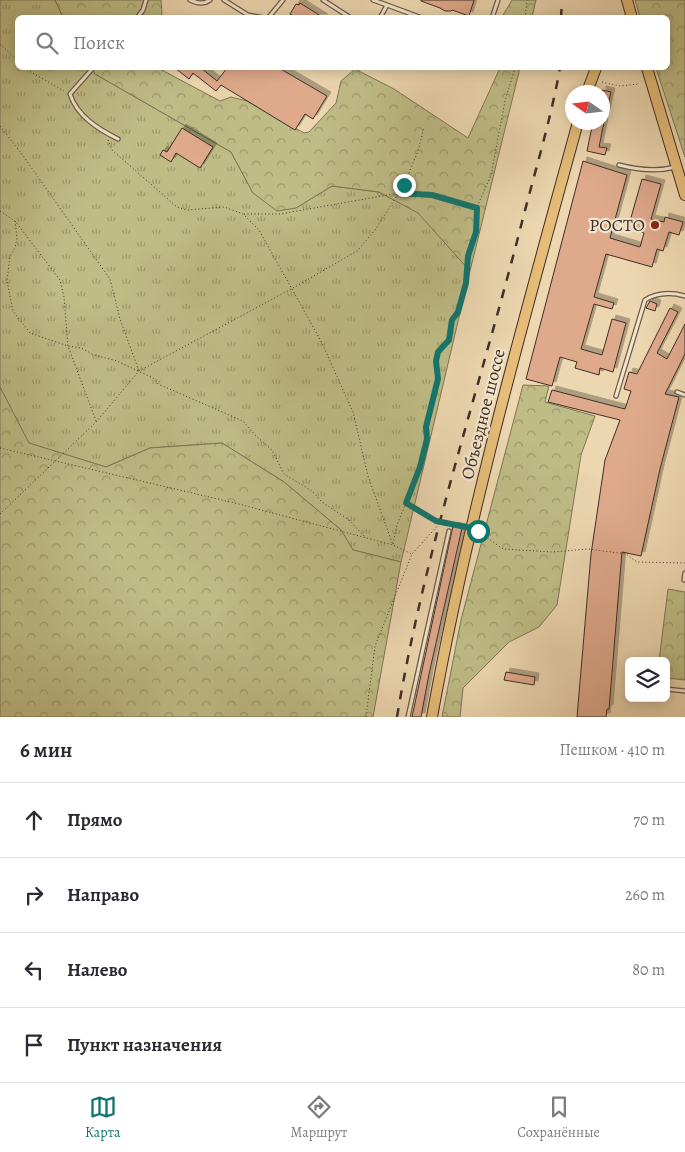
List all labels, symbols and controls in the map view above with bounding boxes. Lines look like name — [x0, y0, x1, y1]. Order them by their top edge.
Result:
search box — [15, 15, 670, 70]
icon: search — [33, 29, 61, 57]
text: Поиск — [73, 30, 125, 56]
north arrow — [565, 85, 610, 130]
route end — [393, 174, 416, 197]
place label: РОСТО — [589, 213, 645, 237]
marker: РОСТО — [649, 219, 661, 231]
street label: Объездное шоссе — [455, 346, 511, 482]
route start — [467, 520, 490, 543]
map controls — [625, 657, 670, 702]
button: layers — [625, 657, 670, 702]
text: 6 мин — [20, 736, 72, 764]
text: Пешком · 410 m — [560, 739, 665, 761]
icon: ahead — [20, 806, 48, 834]
text: Прямо — [67, 807, 122, 833]
text: 70 m — [633, 809, 665, 831]
icon: right — [20, 881, 48, 909]
text: Направо — [67, 882, 139, 908]
text: 260 m — [625, 884, 665, 906]
icon: left — [20, 956, 48, 984]
text: Налево — [67, 957, 127, 983]
text: 80 m — [632, 959, 665, 981]
icon: arrive — [20, 1031, 48, 1059]
text: Пункт назначения — [67, 1032, 222, 1058]
tab: Карта — [85, 1093, 120, 1142]
tab: Маршрут — [291, 1093, 347, 1142]
tab: Сохранённые — [517, 1093, 600, 1142]

